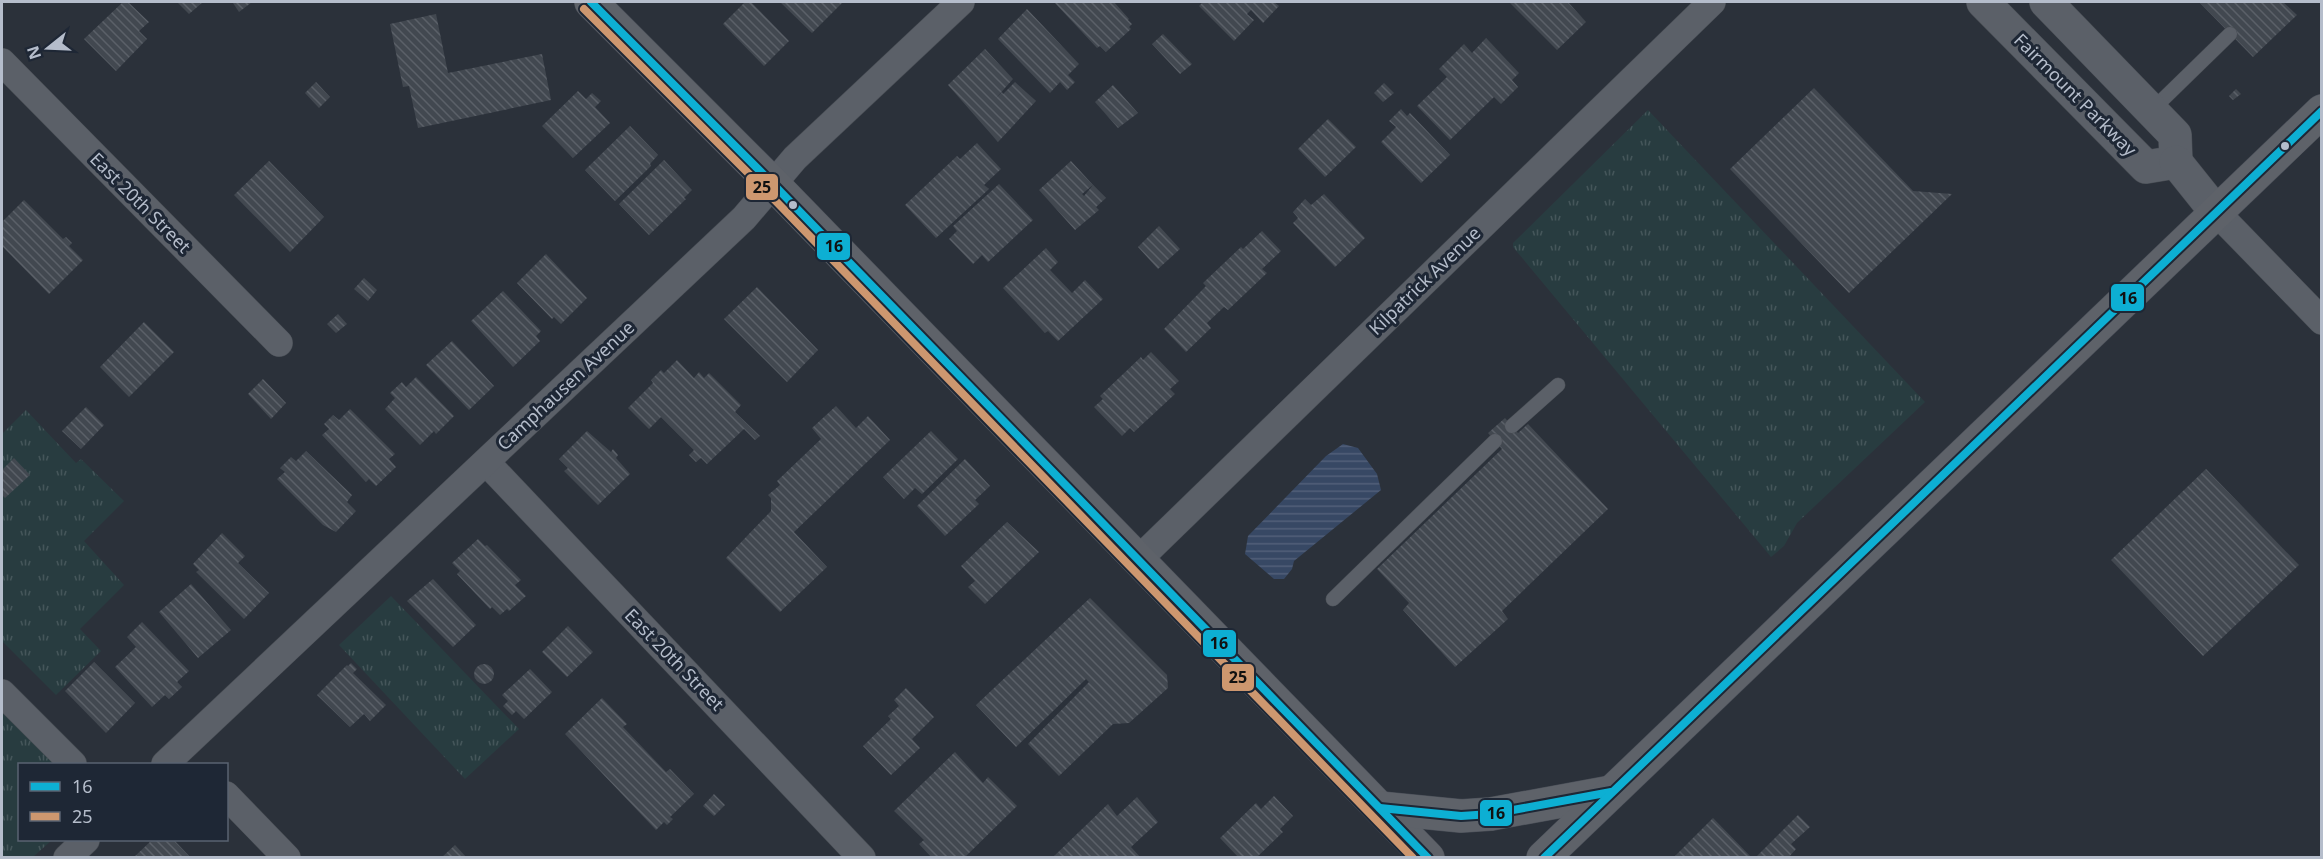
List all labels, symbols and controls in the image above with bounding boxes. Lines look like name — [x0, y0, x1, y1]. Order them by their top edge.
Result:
north arrow — [18, 18, 78, 78]
street label: Fairmount Parkway — [2009, 28, 2143, 161]
text: N — [21, 43, 46, 62]
unlabelled marker — [2279, 140, 2291, 152]
street label: East 20th Street — [85, 147, 197, 258]
line badge: 25 — [745, 173, 779, 201]
text: 25 — [753, 176, 771, 198]
unlabelled marker — [787, 199, 799, 211]
street label: Kilpatrick Avenue — [1363, 221, 1485, 340]
line badge: 16 — [816, 232, 851, 261]
text: 16 — [825, 235, 843, 257]
line badge: 16 — [2110, 283, 2145, 312]
text: 16 — [2119, 287, 2137, 309]
street label: Camphausen Avenue — [491, 315, 639, 455]
street label: East 20th Street — [620, 603, 730, 716]
line badge: 16 — [1202, 629, 1237, 658]
text: 16 — [1210, 632, 1228, 654]
line badge: 25 — [1221, 663, 1255, 692]
text: 25 — [1229, 666, 1247, 688]
legend — [18, 763, 228, 841]
text: 16 — [72, 774, 93, 798]
line badge: 16 — [1479, 799, 1513, 827]
text: 16 — [1487, 802, 1505, 824]
text: 25 — [72, 804, 93, 828]

